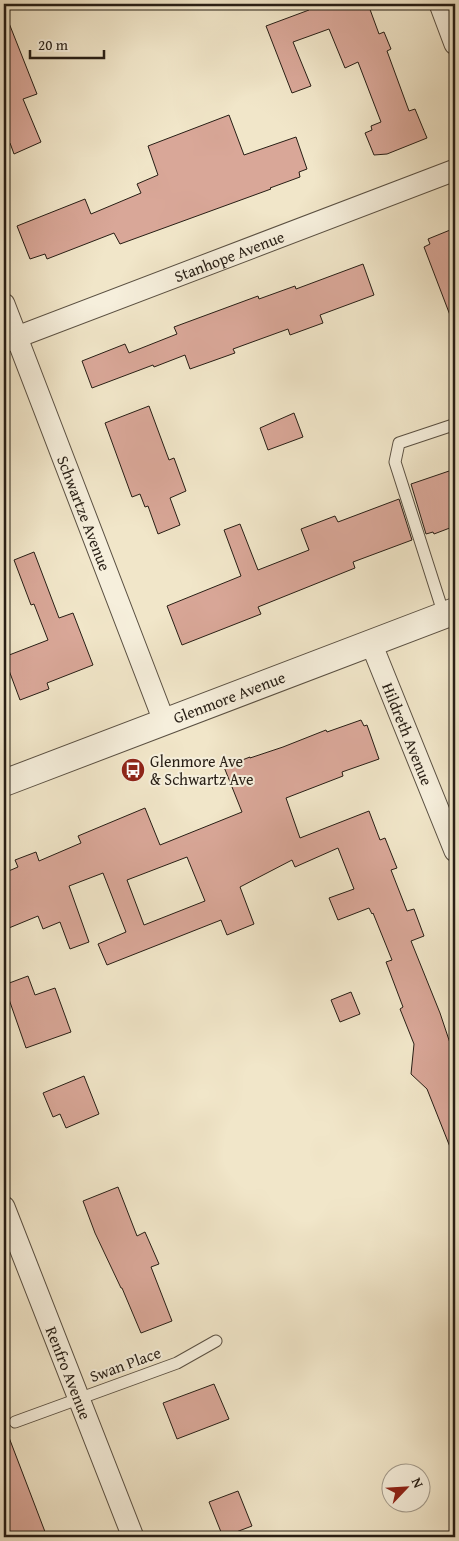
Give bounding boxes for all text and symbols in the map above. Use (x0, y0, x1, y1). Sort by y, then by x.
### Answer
scale bar (30, 28, 104, 60)
text: 20 m (38, 34, 69, 55)
street label: Stanhope Avenue (171, 224, 288, 288)
street label: Schwartze Avenue (51, 452, 117, 574)
street label: Glenmore Avenue (170, 665, 289, 729)
street label: Hildreth Avenue (376, 679, 439, 789)
place label: Glenmore Ave & Schwartz Ave (150, 749, 253, 791)
bus stop icon: Glenmore Ave & Schwartz Ave (120, 757, 146, 783)
street label: Renfro Avenue (40, 1323, 98, 1423)
street label: Swan Place (86, 1340, 164, 1388)
north arrow (382, 1464, 432, 1514)
text: N (407, 1474, 429, 1492)

